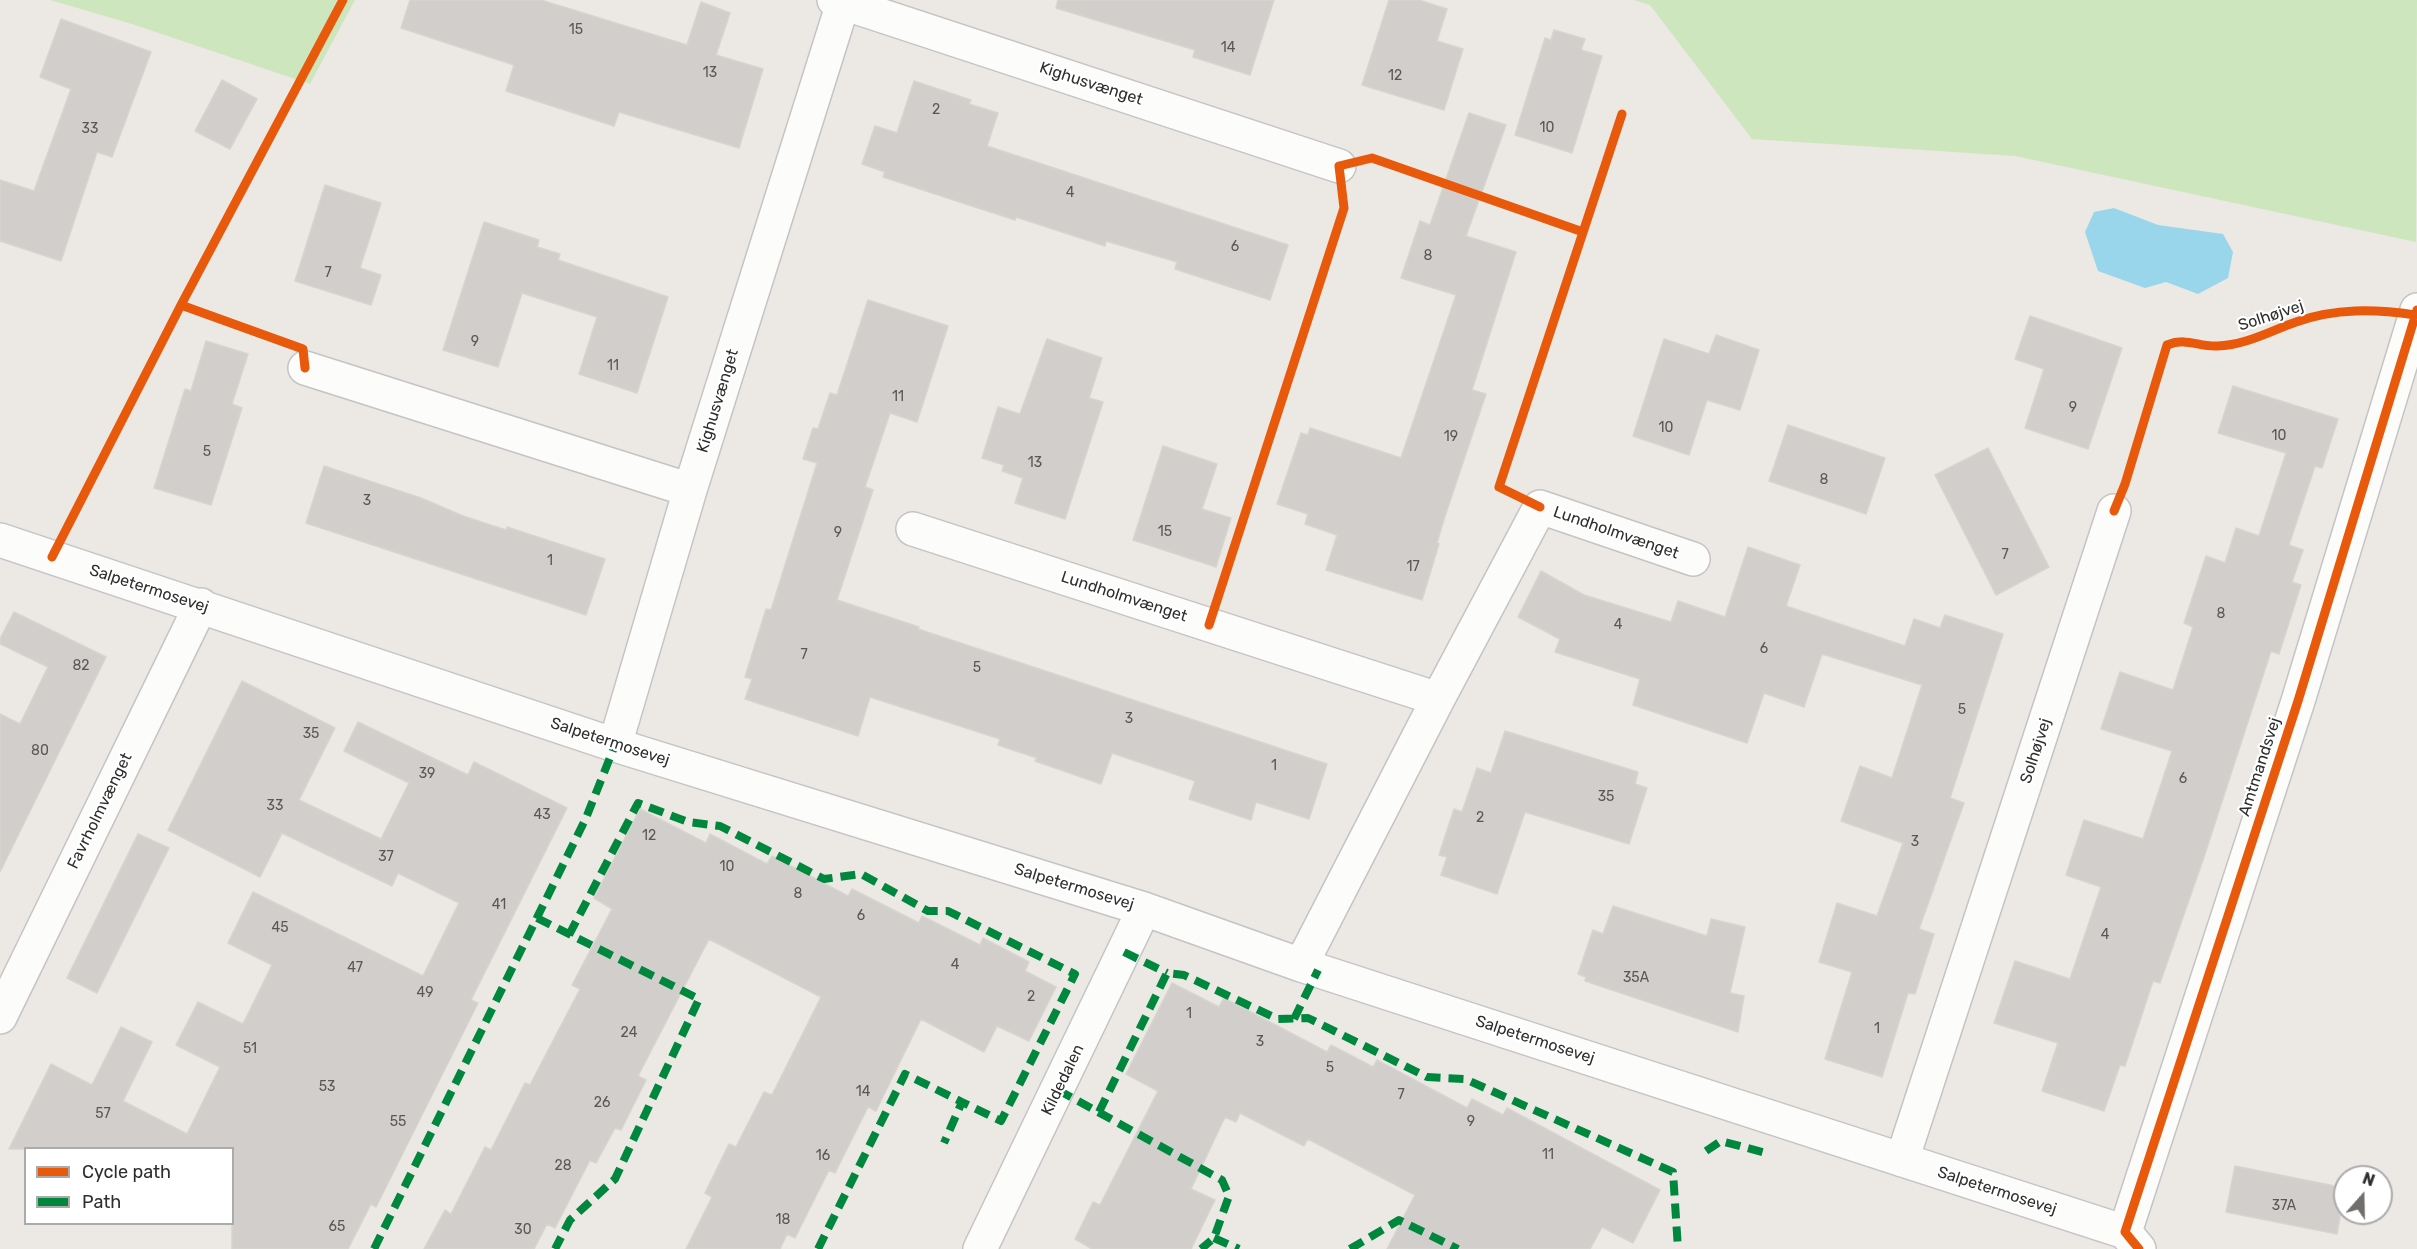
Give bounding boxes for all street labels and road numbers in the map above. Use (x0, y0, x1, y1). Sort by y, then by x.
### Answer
street label: Kighusvænget (1037, 58, 1145, 110)
street label: Solhøjvej (2236, 296, 2306, 336)
street label: Kighusvænget (693, 347, 743, 455)
street label: Lundholmvænget (1551, 502, 1681, 564)
street label: Salpetermosevej (87, 561, 211, 617)
street label: Lundholmvænget (1058, 568, 1190, 626)
street label: Salpetermosevej (548, 714, 672, 770)
street label: Amtmandsvej (2235, 715, 2285, 819)
street label: Solhøjvej (2016, 716, 2056, 786)
street label: Favrholmvænget (64, 750, 136, 872)
street label: Salpetermosevej (1012, 860, 1136, 914)
street label: Salpetermosevej (1473, 1012, 1597, 1068)
street label: Kildedalen (1038, 1041, 1088, 1119)
street label: Salpetermosevej (1935, 1163, 2059, 1219)

